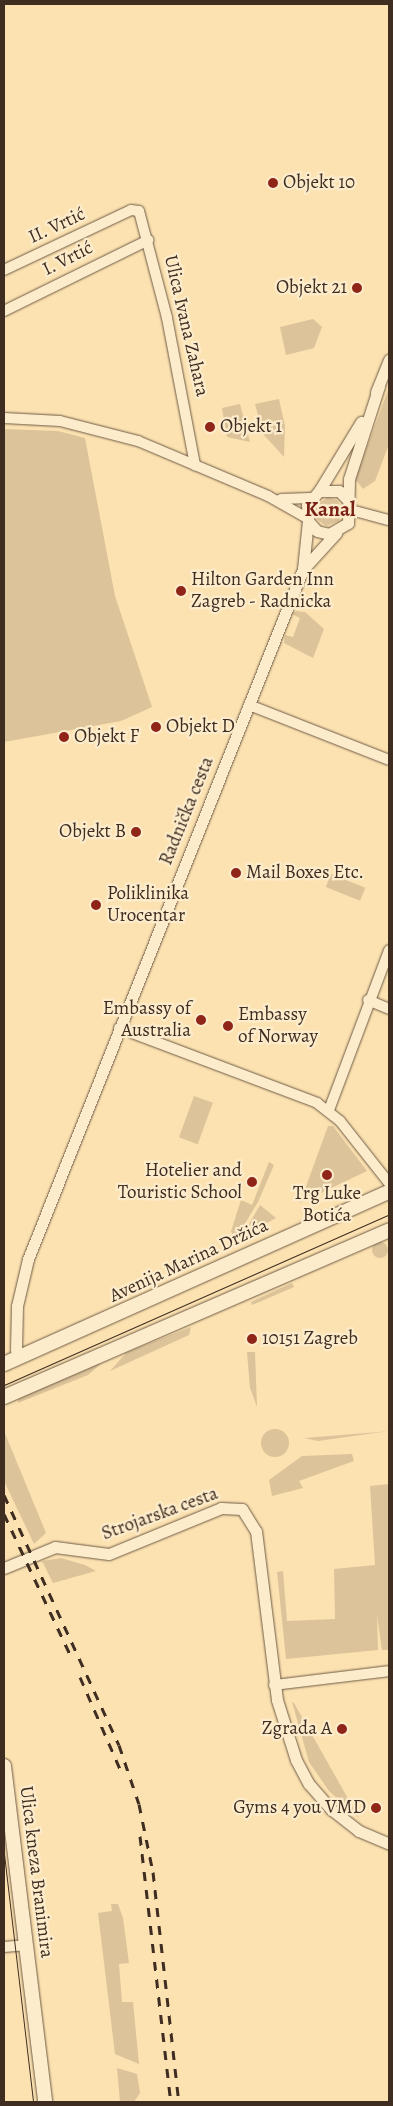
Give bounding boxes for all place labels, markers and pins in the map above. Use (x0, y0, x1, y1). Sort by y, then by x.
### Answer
place label: Objekt 10 (283, 172, 355, 194)
marker: Objekt 10 (267, 177, 279, 189)
place label: Objekt 21 (276, 277, 347, 299)
marker: Objekt 21 (351, 282, 363, 294)
place label: Objekt 1 (220, 416, 282, 438)
marker: Objekt 1 (204, 421, 216, 433)
place label: Hilton Garden Inn Zagreb - Radnicka (191, 569, 334, 613)
marker: Hilton Garden Inn Zagreb - Radnicka (175, 585, 187, 597)
place label: Objekt D (166, 716, 235, 738)
marker: Objekt D (150, 721, 162, 733)
place label: Objekt F (74, 726, 139, 748)
marker: Objekt F (58, 731, 70, 743)
place label: Objekt B (59, 821, 126, 843)
marker: Objekt B (130, 826, 142, 838)
place label: Mail Boxes Etc. (246, 862, 364, 884)
marker: Mail Boxes Etc. (230, 867, 242, 879)
place label: Poliklinika Urocentar (107, 883, 189, 927)
marker: Poliklinika Urocentar (89, 898, 103, 912)
place label: Embassy of Australia (103, 998, 191, 1042)
place label: Embassy of Norway (238, 1004, 318, 1048)
marker: Embassy of Australia (195, 1014, 207, 1026)
marker: Embassy of Norway (222, 1020, 234, 1032)
place label: Hotelier and Touristic School (118, 1160, 242, 1204)
marker: Trg Luke Botića (321, 1169, 333, 1181)
marker: Hotelier and Touristic School (246, 1176, 258, 1188)
place label: Trg Luke Botića (293, 1183, 361, 1227)
place label: 10151 Zagreb (262, 1328, 358, 1350)
marker: 10151 Zagreb (246, 1333, 258, 1345)
place label: Zgrada A (262, 1718, 332, 1740)
marker: Zgrada A (336, 1723, 348, 1735)
place label: Gyms 4 you VMD (233, 1797, 366, 1819)
marker: Gyms 4 you VMD (370, 1802, 382, 1814)

